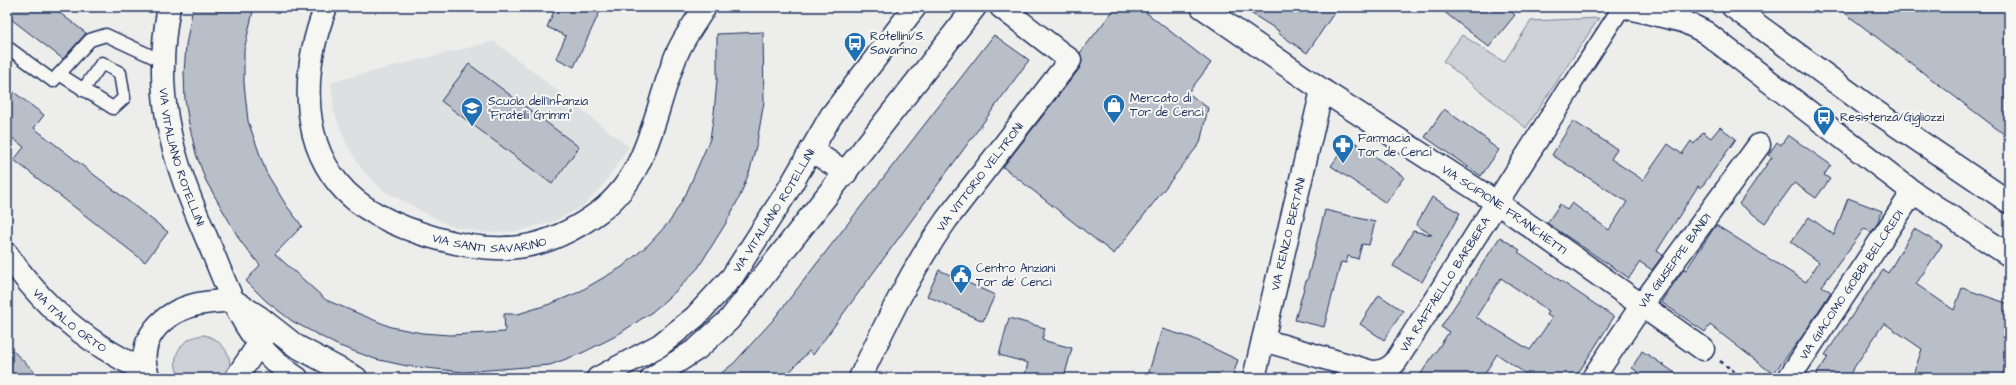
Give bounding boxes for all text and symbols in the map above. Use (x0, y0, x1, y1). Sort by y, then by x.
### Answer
place label: Rotellini/S. Savarino (870, 28, 925, 59)
bus stop icon: Rotellini/S. Savarino (842, 30, 868, 63)
street label: VIA VITALIANO ROTELLINI (155, 87, 209, 229)
place label: Mercato di Tor de Cenci (1130, 90, 1204, 121)
shop icon: Mercato di Tor de Cenci (1101, 92, 1127, 125)
place label: Scuola dell'Infanzia "Fratelli Grimm" (488, 93, 588, 124)
school or university icon: Scuola dell'Infanzia "Fratelli Grimm" (459, 95, 485, 128)
bus stop icon: Resistenza/Gigliozzi (1811, 104, 1837, 137)
place label: Resistenza/Gigliozzi (1840, 109, 1944, 127)
street label: VIA VITTORIO VELTRONI (932, 118, 1028, 235)
place label: Farmacia Tor de Cenci (1358, 130, 1432, 161)
pharmacy icon: Farmacia Tor de Cenci (1330, 132, 1356, 165)
street label: VIA VITALIANO ROTELLINI (728, 145, 819, 276)
street label: VIA SCIPIONE FRANCHETTI (1438, 161, 1571, 259)
street label: VIA RENZO BERTANI (1266, 175, 1310, 292)
street label: VIA GIACOMO GOBBI BELCREDI (1795, 206, 1907, 363)
street label: VIA GIUSEPPE BANDI (1634, 209, 1715, 312)
street label: VIA RAFFAELLO BARBIERA (1395, 213, 1494, 355)
street label: VIA SANTI SAVARINO (430, 229, 549, 257)
place label: Centro Anziani Tor de' Cenci (976, 260, 1056, 291)
public building icon: Centro Anziani Tor de' Cenci (948, 262, 974, 295)
street label: VIA ITALO ORTO (29, 285, 110, 356)

